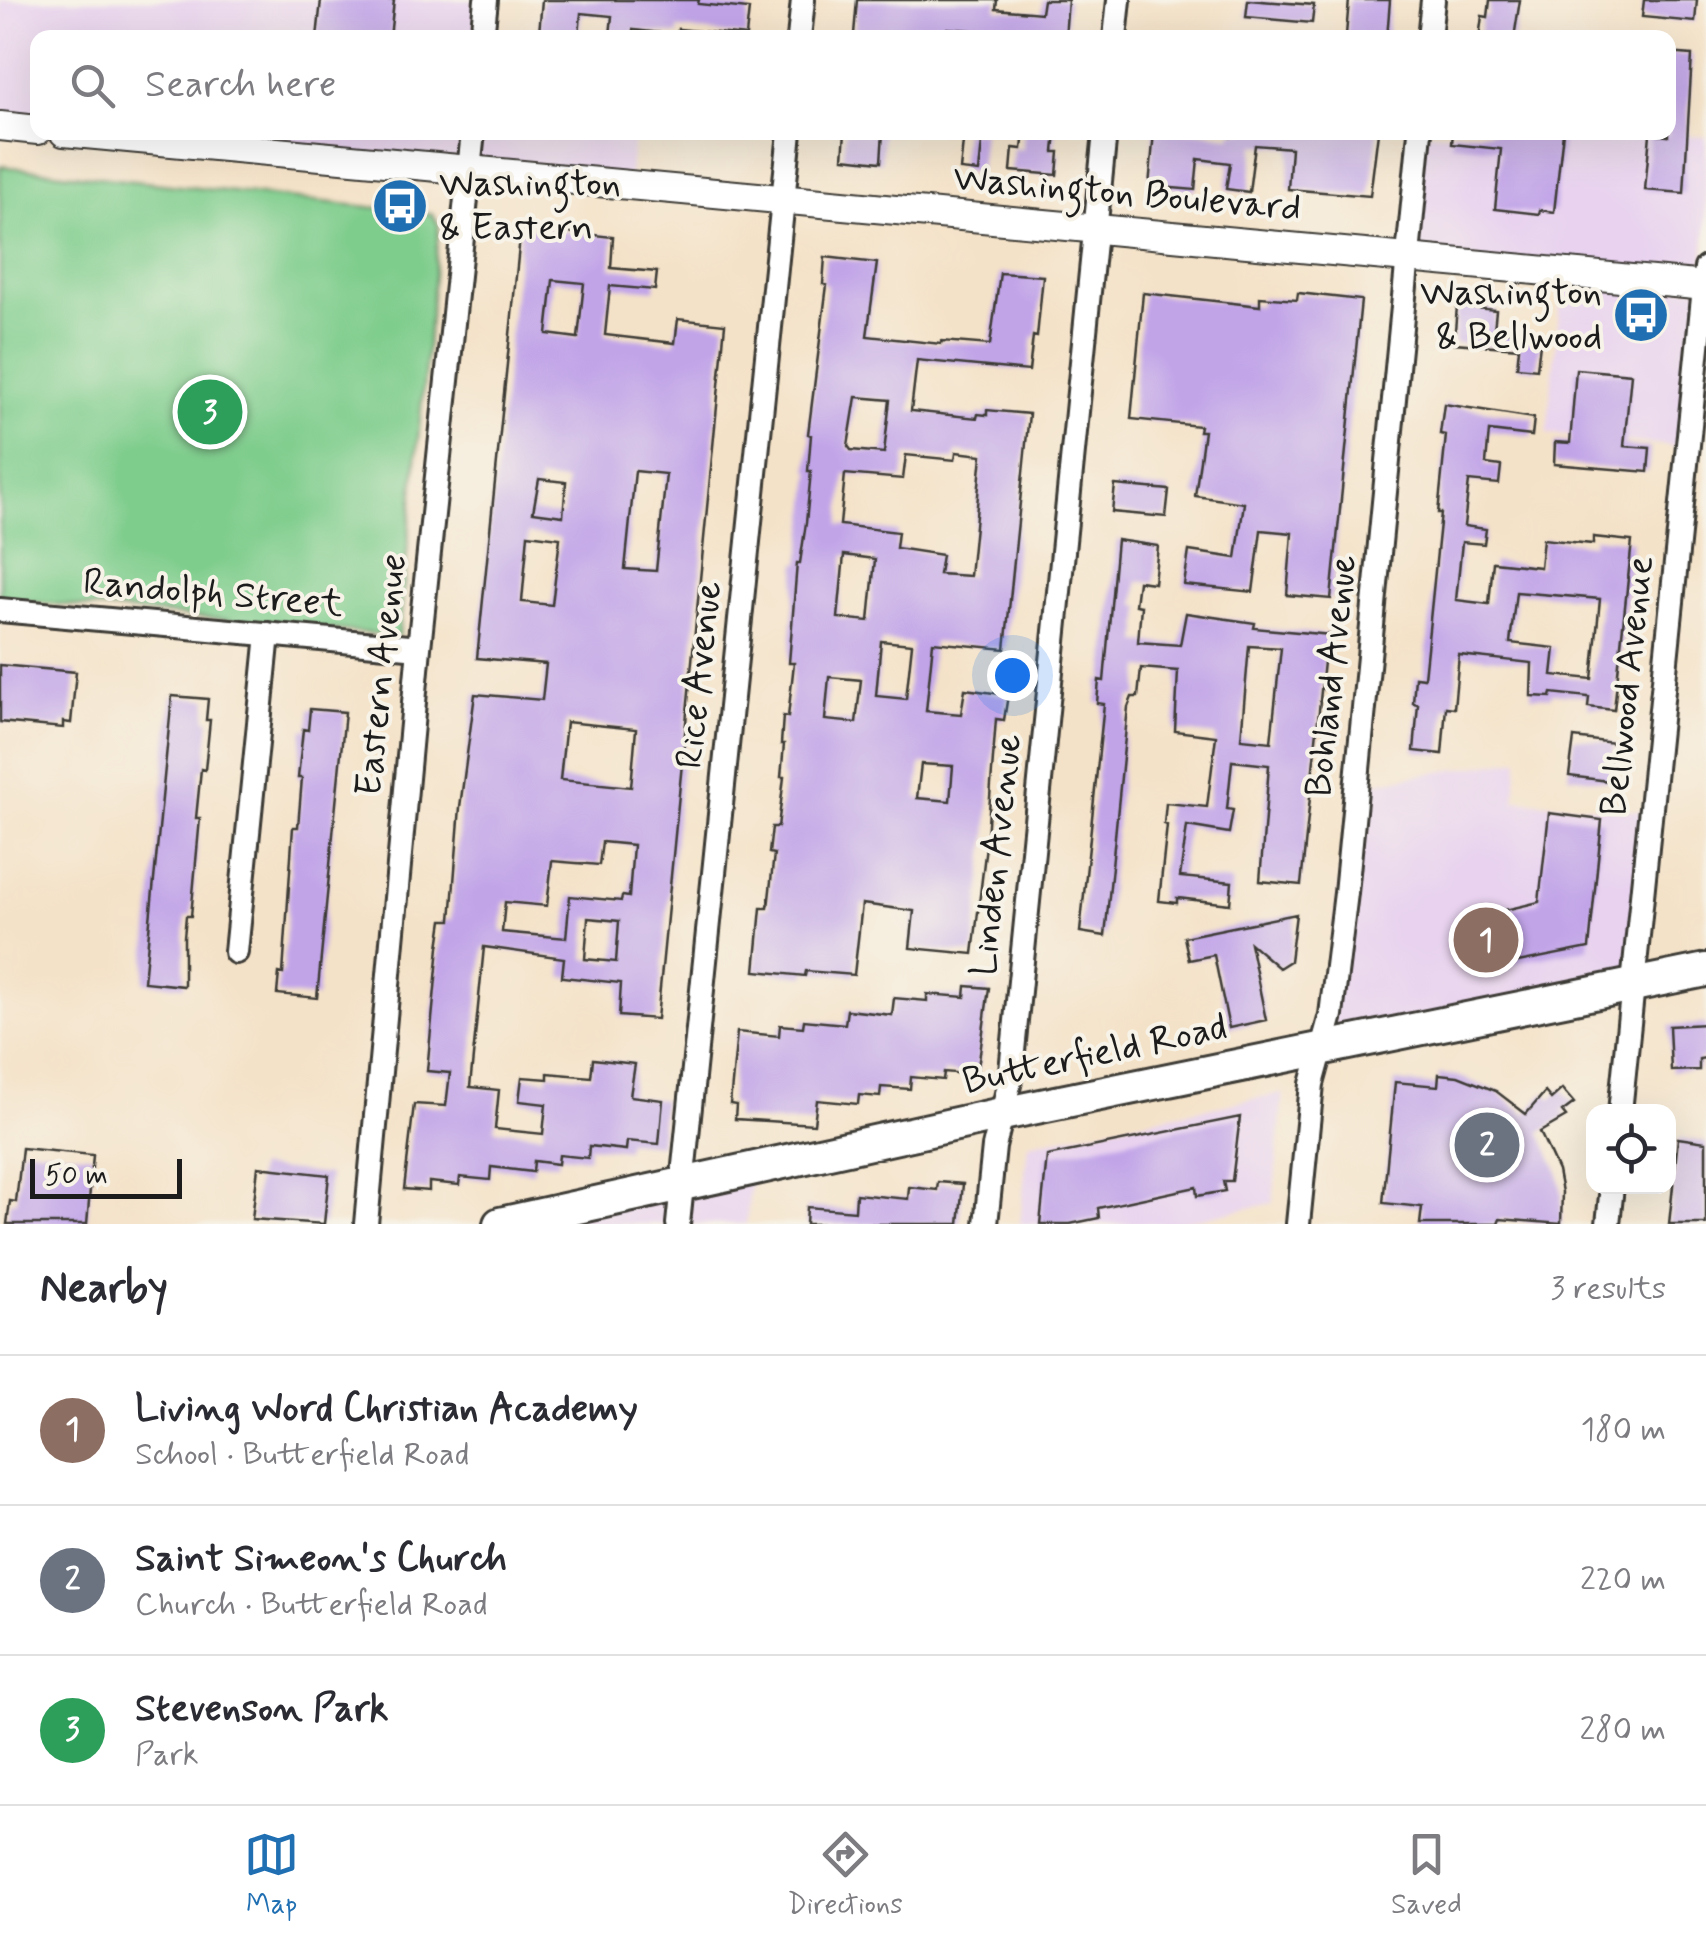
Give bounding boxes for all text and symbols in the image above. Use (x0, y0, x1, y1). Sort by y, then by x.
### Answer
search box (30, 30, 1676, 140)
icon: search (65, 58, 120, 113)
text: Search here (145, 61, 336, 110)
street label: Washington Boulevard (951, 154, 1303, 238)
place label: Washington & Eastern (439, 160, 621, 253)
bus stop icon: Washington & Eastern (370, 176, 430, 236)
place label: Washington & Bellwood (1420, 269, 1602, 362)
bus stop icon: Washington & Bellwood (1611, 285, 1671, 345)
pin: 3 (178, 374, 242, 450)
street label: Eastern Avenue (345, 551, 419, 799)
street label: Bohland Avenue (1295, 552, 1369, 800)
street label: Bellwood Avenue (1590, 554, 1666, 818)
street label: Randolph Street (81, 558, 345, 630)
street label: Rice Avenue (666, 579, 734, 771)
your location (987, 650, 1038, 701)
street label: Linden Avenue (960, 731, 1034, 979)
pin: 1 (1454, 902, 1518, 978)
street label: Butterfield Road (958, 1003, 1232, 1107)
map controls (1586, 1104, 1676, 1194)
button: locate (1586, 1104, 1676, 1194)
pin: 2 (1454, 1108, 1520, 1182)
scale bar (30, 1154, 182, 1198)
text: 50 m (45, 1158, 108, 1195)
text: Nearby (40, 1262, 168, 1317)
text: 3 results (1550, 1268, 1666, 1310)
text: Living Word Christian Academy (135, 1385, 638, 1434)
text: 1 (65, 1409, 80, 1451)
text: 180 m (1581, 1409, 1666, 1451)
text: School · Butterfield Road (135, 1434, 469, 1476)
text: Saint Simeon's Church (135, 1535, 507, 1584)
text: 2 (65, 1559, 80, 1601)
text: 220 m (1580, 1559, 1666, 1601)
text: Church · Butterfield Road (135, 1584, 488, 1626)
text: Stevenson Park (135, 1685, 388, 1734)
text: 3 (65, 1709, 80, 1751)
text: 280 m (1579, 1709, 1666, 1751)
text: Park (135, 1734, 199, 1776)
tab: Map (244, 1827, 299, 1924)
tab: Directions (788, 1827, 903, 1924)
tab: Saved (1391, 1827, 1462, 1924)

